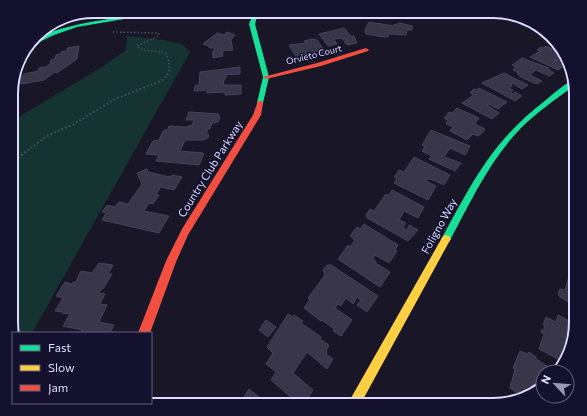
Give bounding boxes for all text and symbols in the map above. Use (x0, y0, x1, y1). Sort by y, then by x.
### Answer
street label: Orvieto Court (285, 42, 343, 67)
street label: Country Club Parkway (175, 118, 245, 219)
street label: Foligno Way (418, 196, 459, 256)
legend (12, 332, 152, 404)
text: Fast (48, 340, 71, 354)
text: Slow (48, 360, 75, 374)
north arrow (535, 364, 575, 404)
text: N (538, 373, 553, 386)
text: Jam (48, 380, 68, 395)

